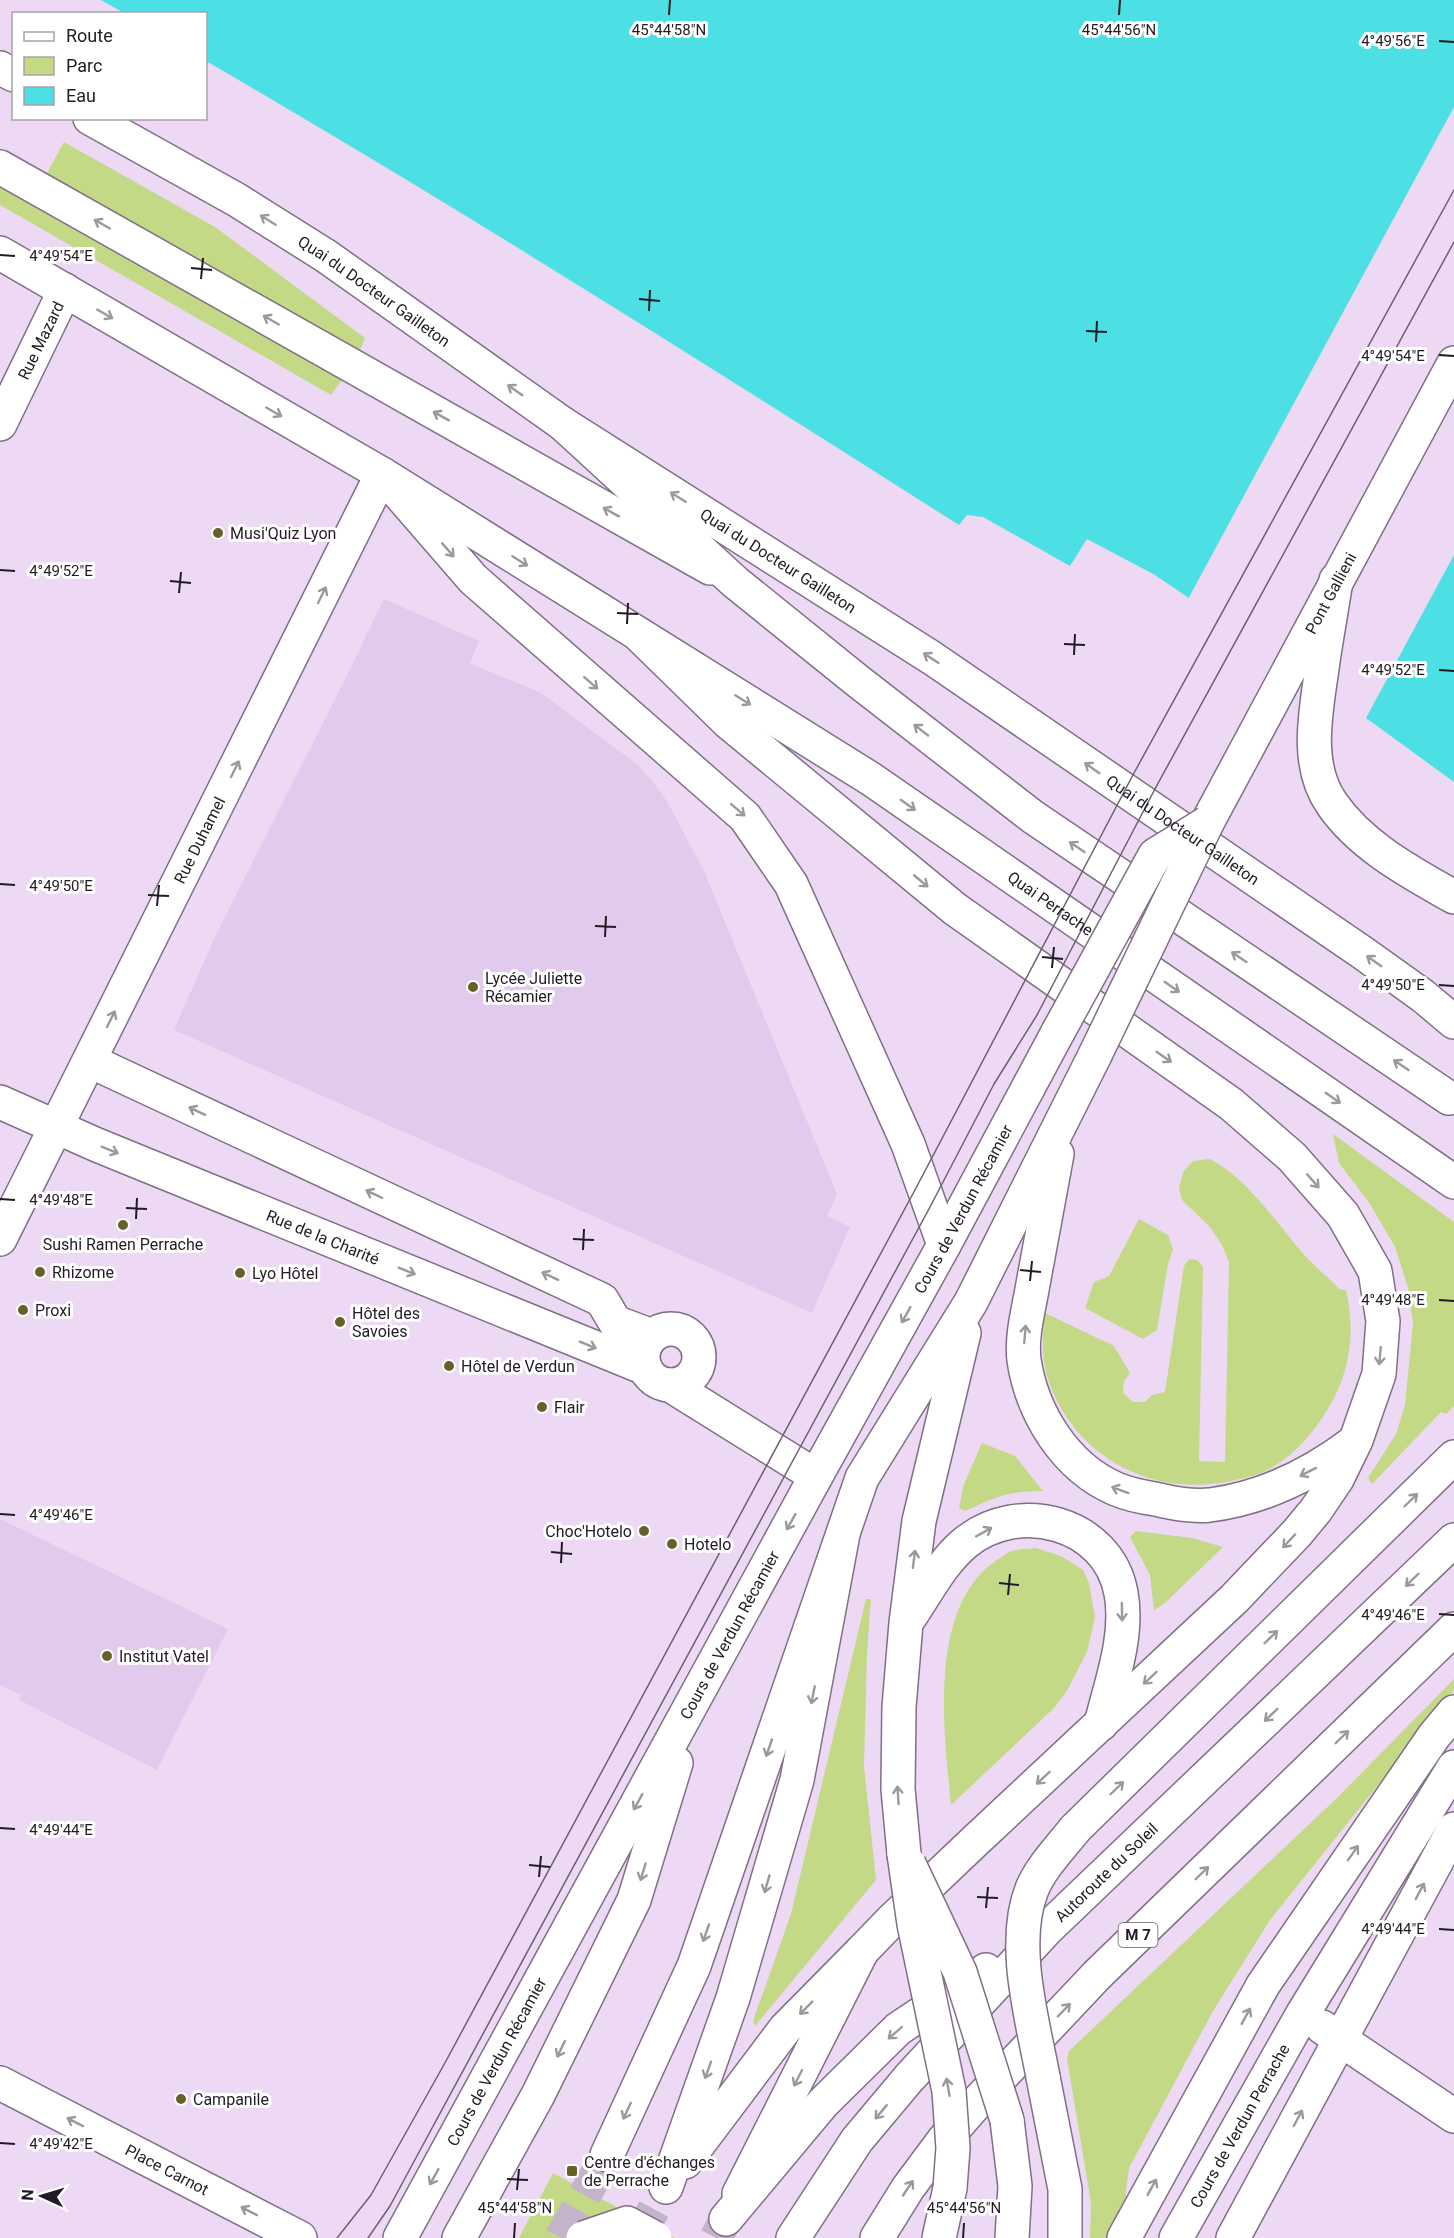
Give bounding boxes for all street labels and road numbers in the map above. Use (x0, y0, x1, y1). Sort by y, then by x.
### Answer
street label: Quai du Docteur Gailleton (295, 231, 454, 351)
street label: Rue Mazard (14, 298, 68, 383)
street label: Quai du Docteur Gailleton (697, 504, 860, 617)
street label: Pont Gallieni (1301, 549, 1360, 637)
street label: Quai du Docteur Gailleton (1103, 771, 1263, 889)
street label: Rue Duhamel (170, 794, 229, 886)
street label: Quai Perrache (1004, 867, 1097, 939)
street label: Cours de Verdun Récamier (910, 1121, 1016, 1297)
street label: Rue de la Charité (264, 1205, 382, 1268)
street label: Cours de Verdun Récamier (676, 1547, 783, 1723)
street label: Autoroute du Soleil (1051, 1819, 1162, 1926)
road number: M 7 (1118, 1923, 1158, 1947)
street label: Cours de Verdun Récamier (443, 1974, 550, 2149)
street label: Cours de Verdun Perrache (1186, 2040, 1293, 2211)
street label: Place Carnot (122, 2140, 212, 2199)

